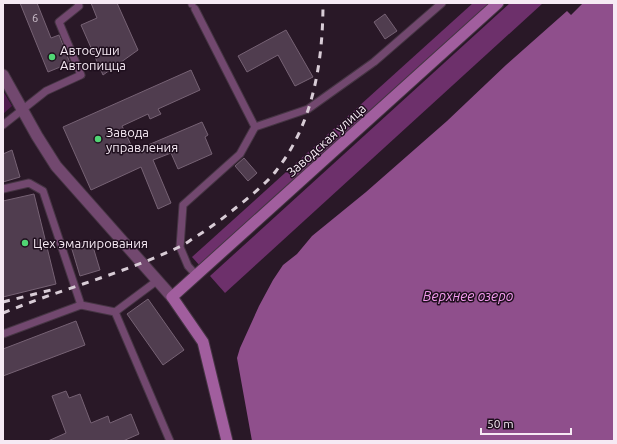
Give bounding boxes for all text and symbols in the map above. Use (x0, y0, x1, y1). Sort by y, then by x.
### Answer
house number: 6 (32, 12, 38, 24)
place label: Автосуши Автопицца (60, 43, 126, 72)
marker: Автосуши Автопицца (47, 52, 57, 62)
street label: Заводская улица (284, 101, 368, 179)
place label: Завода управления (106, 125, 178, 154)
marker: Завода управления (93, 134, 103, 144)
place label: Цех эмалирования (33, 236, 148, 250)
marker: Цех эмалирования (20, 238, 30, 248)
water label: Верхнее озеро (423, 288, 514, 304)
scale bar (481, 410, 571, 436)
text: 50 m (487, 417, 514, 430)

